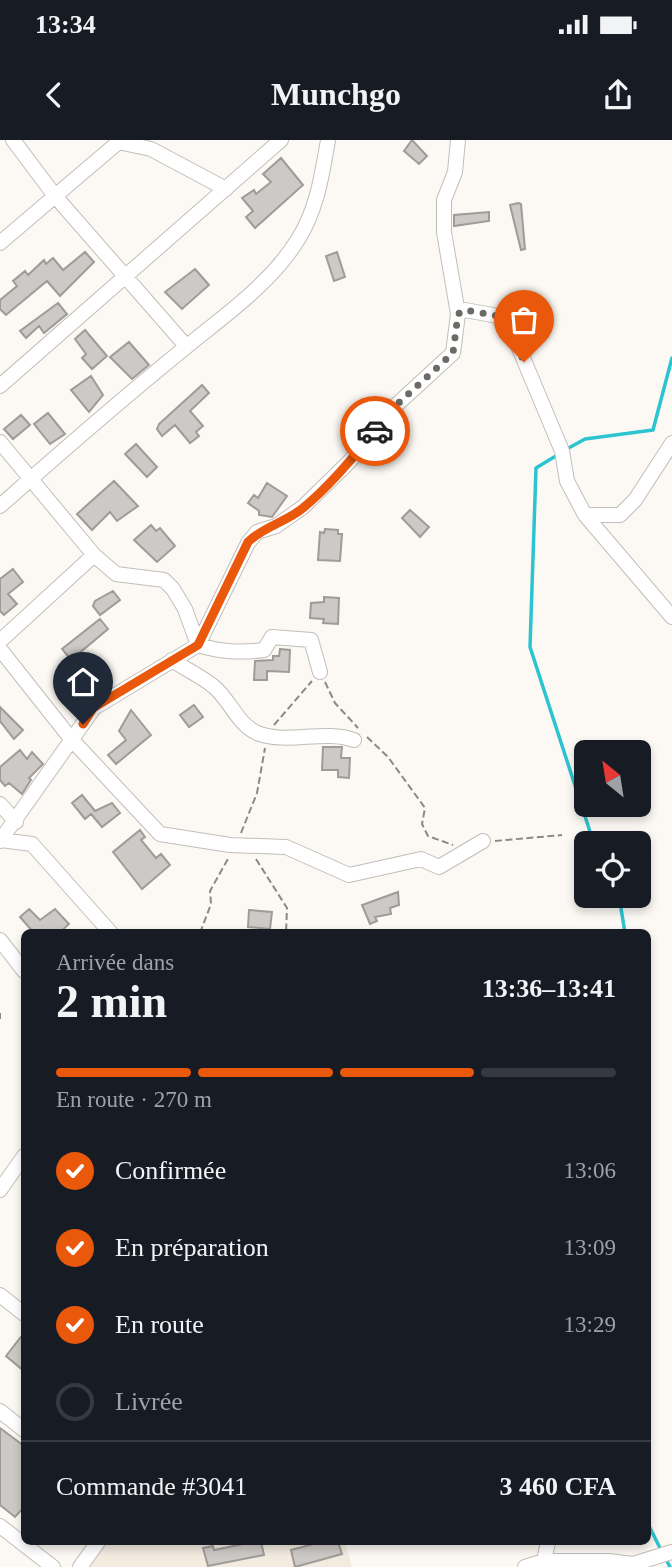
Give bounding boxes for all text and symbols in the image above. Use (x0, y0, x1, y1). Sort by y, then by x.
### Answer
text: 13:34 (35, 10, 96, 39)
icon: back (35, 76, 73, 114)
text: Munchgo (271, 76, 401, 112)
icon: share (599, 76, 637, 114)
pin (494, 290, 554, 362)
icon: bag (505, 301, 543, 339)
courier (340, 396, 410, 466)
icon: car (356, 412, 394, 450)
pin (53, 652, 113, 724)
icon: home (64, 663, 102, 701)
north arrow (574, 740, 651, 817)
map controls (574, 740, 651, 908)
button: locate (574, 831, 651, 908)
text: Arrivée dans (56, 950, 174, 975)
text: 13:36–13:41 (482, 974, 616, 1003)
text: 2 min (56, 976, 167, 1027)
text: En route · 270 m (56, 1087, 212, 1112)
icon: check (56, 1152, 94, 1190)
text: Confirmée (115, 1156, 226, 1185)
text: 13:06 (564, 1158, 616, 1183)
icon: check (56, 1229, 94, 1267)
text: En préparation (115, 1233, 269, 1262)
text: 13:09 (564, 1235, 616, 1260)
icon: check (56, 1306, 94, 1344)
text: En route (115, 1310, 204, 1339)
text: 13:29 (564, 1312, 616, 1337)
text: Livrée (115, 1387, 183, 1416)
text: Commande #3041 (56, 1472, 247, 1501)
text: 3 460 CFA (499, 1472, 616, 1501)

